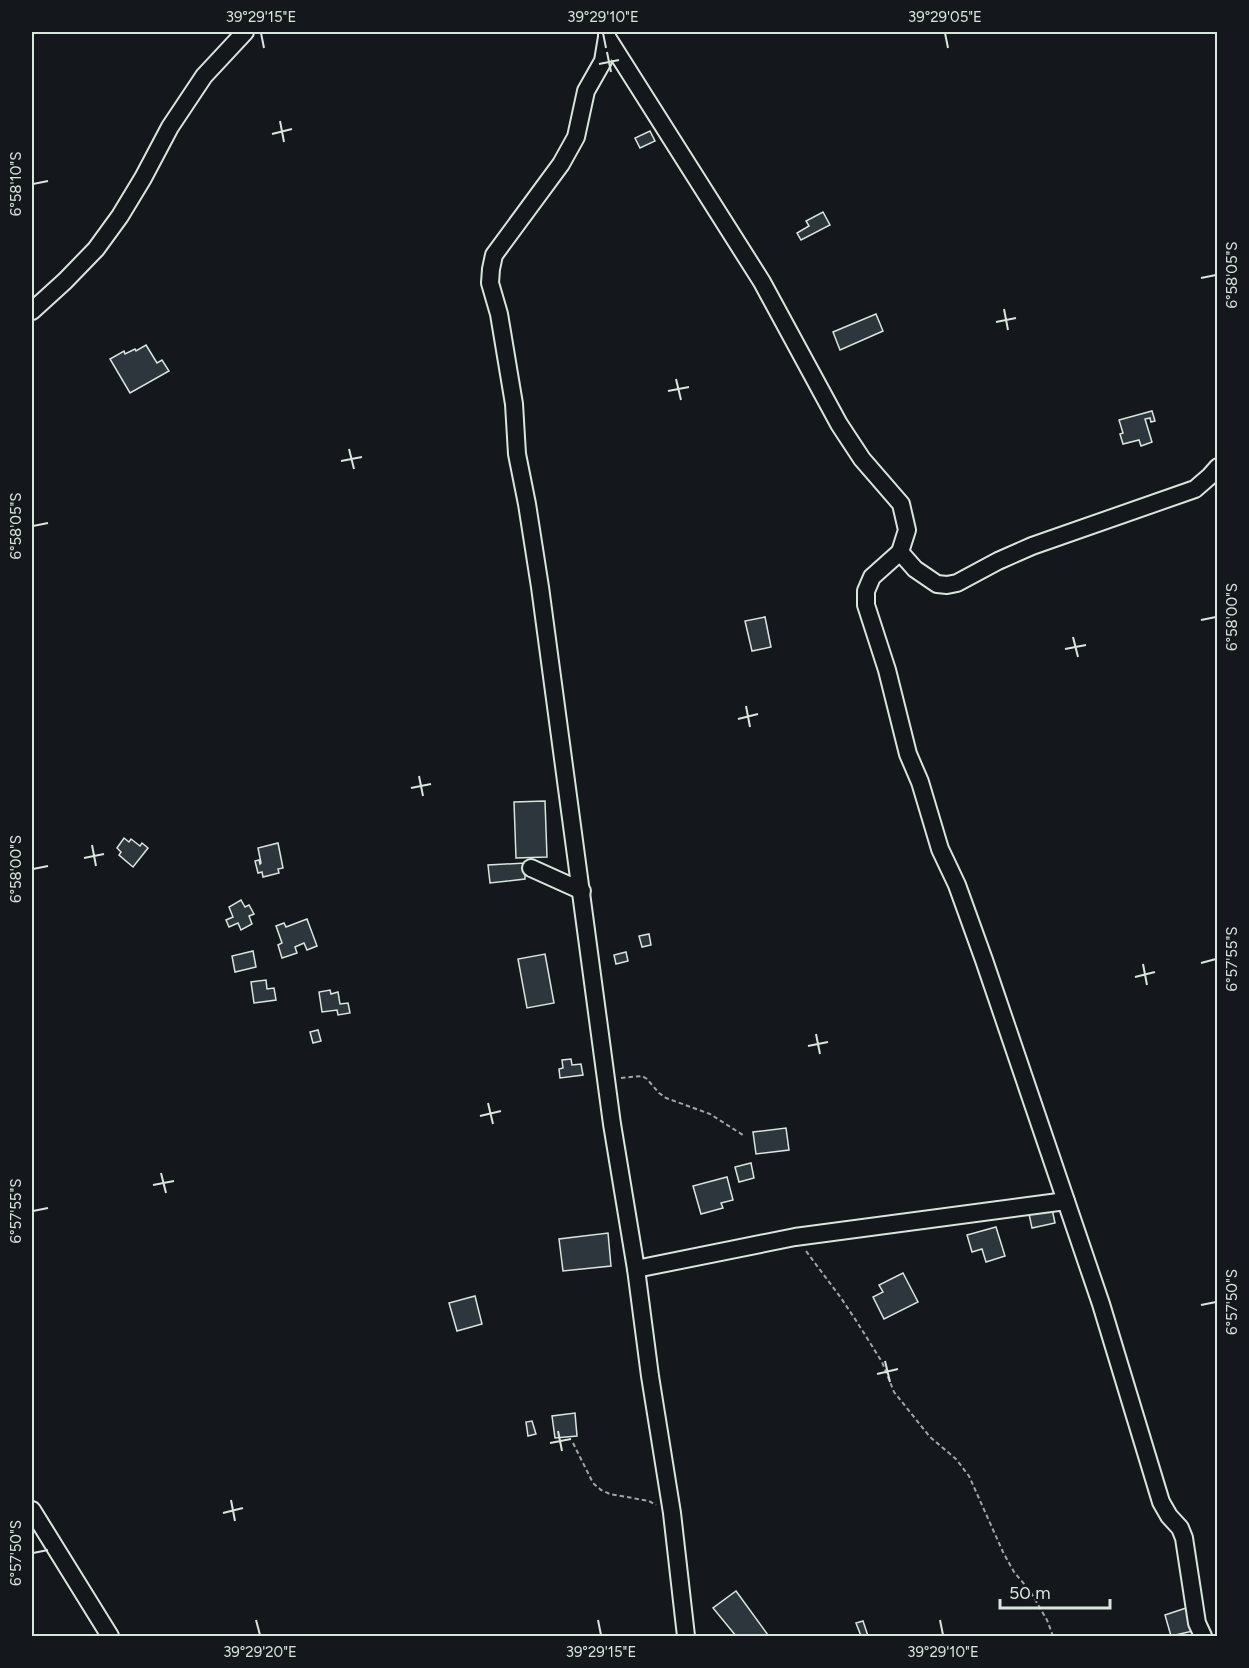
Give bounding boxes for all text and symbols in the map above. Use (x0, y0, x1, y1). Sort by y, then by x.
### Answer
text: 39°29'15"E (226, 8, 296, 26)
text: 39°29'10"E (567, 8, 639, 26)
text: 39°29'05"E (908, 8, 982, 26)
text: 6°58'10"S (7, 152, 25, 216)
text: 6°58'05"S (1223, 241, 1241, 309)
text: 6°58'05"S (7, 492, 25, 560)
text: 6°58'00"S (1223, 583, 1241, 651)
text: 6°58'00"S (7, 835, 25, 903)
text: 6°57'55"S (1223, 927, 1241, 991)
text: 6°57'55"S (7, 1179, 25, 1243)
text: 6°57'50"S (1223, 1269, 1241, 1335)
text: 6°57'50"S (7, 1520, 25, 1586)
scale bar (1000, 1572, 1110, 1610)
text: 50 m (1009, 1582, 1051, 1604)
text: 39°29'20"E (223, 1643, 297, 1661)
text: 39°29'15"E (566, 1643, 636, 1661)
text: 39°29'10"E (907, 1643, 979, 1661)

